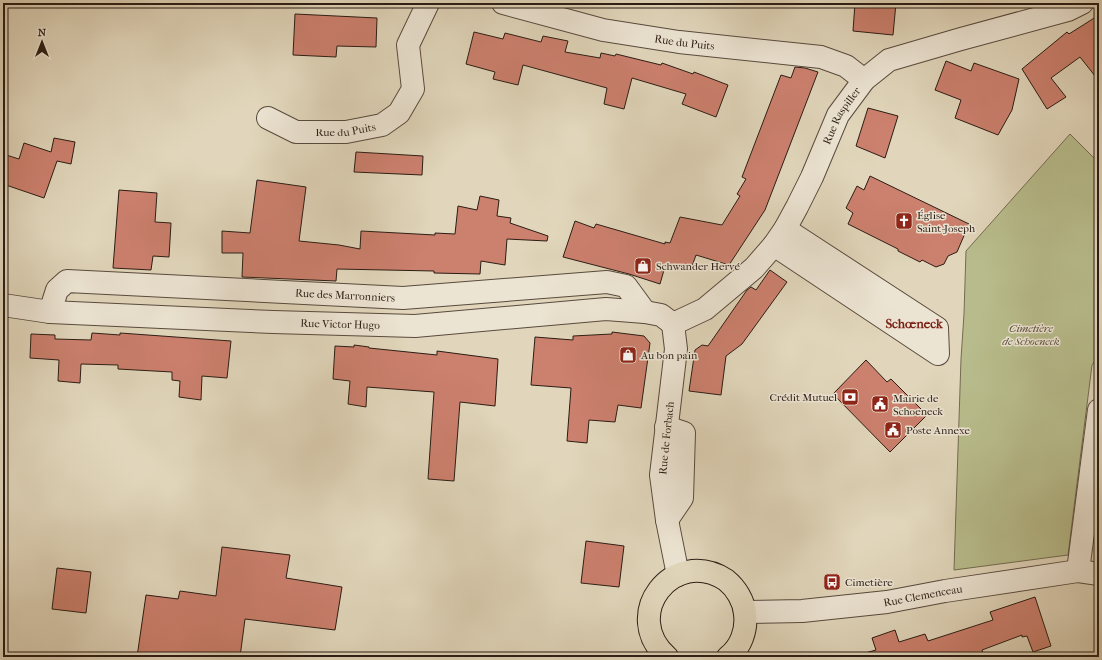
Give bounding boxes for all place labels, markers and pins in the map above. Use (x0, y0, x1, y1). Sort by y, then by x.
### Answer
place label: Église Saint-Joseph (917, 209, 976, 235)
church icon: Église Saint-Joseph (894, 211, 914, 231)
shop icon: Schwander Hervé (633, 256, 653, 276)
place label: Schwander Hervé (656, 260, 740, 273)
shop icon: Au bon pain (618, 345, 638, 365)
place label: Au bon pain (640, 349, 698, 362)
bank icon: Crédit Mutuel (840, 387, 860, 407)
place label: Crédit Mutuel (769, 391, 837, 404)
place label: Mairie de Schoeneck (893, 392, 943, 418)
public building icon: Mairie de Schoeneck (870, 394, 890, 414)
public building icon: Poste Annexe (883, 420, 903, 440)
place label: Poste Annexe (906, 424, 970, 437)
bus stop icon: Cimetière (822, 572, 842, 592)
place label: Cimetière (845, 576, 893, 589)

